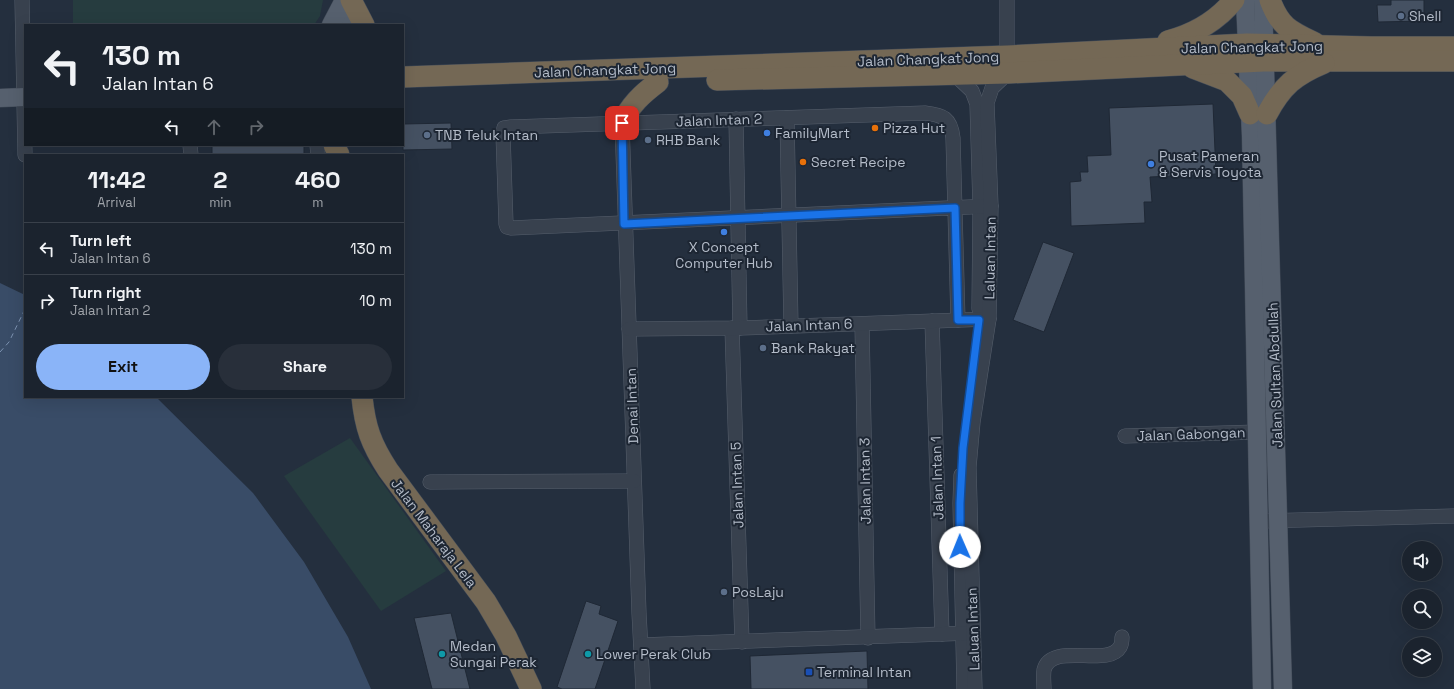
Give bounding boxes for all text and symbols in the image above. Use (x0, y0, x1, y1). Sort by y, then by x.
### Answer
place label: Shell (1409, 7, 1441, 25)
marker: Shell (1396, 11, 1406, 21)
text: 130 m (102, 37, 181, 73)
street label: Jalan Changkat Jong (1181, 37, 1323, 57)
icon: left (36, 40, 88, 92)
street label: Jalan Changkat Jong (857, 48, 999, 70)
street label: Jalan Changkat Jong (534, 59, 676, 81)
text: Jalan Intan 6 (102, 72, 213, 95)
pin (605, 106, 639, 140)
street label: Jalan Intan 2 (675, 109, 763, 131)
icon: arrive (611, 112, 633, 134)
icon: left (161, 116, 183, 138)
icon: ahead (203, 116, 225, 138)
icon: right (245, 116, 267, 138)
place label: Pizza Hut (883, 119, 945, 137)
marker: Pizza Hut (870, 123, 880, 133)
place label: FamilyMart (775, 124, 850, 142)
place label: TNB Teluk Intan (435, 126, 538, 144)
marker: FamilyMart (762, 128, 772, 138)
marker: TNB Teluk Intan (422, 130, 432, 140)
place label: RHB Bank (656, 131, 721, 149)
marker: RHB Bank (643, 135, 653, 145)
place label: Pusat Pameran & Servis Toyota (1159, 147, 1262, 181)
place label: Secret Recipe (811, 153, 906, 171)
marker: Secret Recipe (798, 157, 808, 167)
marker: Pusat Pameran & Servis Toyota (1146, 159, 1156, 169)
text: 11:42 (87, 164, 146, 195)
text: 2 (213, 164, 227, 195)
text: 460 (295, 164, 341, 195)
text: Arrival (97, 194, 136, 211)
text: min (209, 194, 232, 211)
text: m (312, 194, 323, 211)
street label: Laluan Intan (980, 216, 1000, 300)
marker: X Concept Computer Hub (719, 227, 729, 237)
text: Turn left (70, 231, 132, 250)
icon: left (36, 238, 58, 260)
place label: X Concept Computer Hub (675, 238, 773, 272)
text: 130 m (350, 239, 392, 258)
text: Jalan Intan 6 (70, 250, 150, 267)
text: Turn right (70, 283, 141, 302)
icon: right (36, 290, 58, 312)
text: 10 m (359, 291, 392, 310)
text: Jalan Intan 2 (70, 302, 150, 319)
street label: Jalan Sultan Abdullah (1263, 302, 1287, 448)
street label: Jalan Intan 6 (765, 314, 853, 336)
place label: Bank Rakyat (771, 339, 855, 357)
marker: Bank Rakyat (758, 343, 768, 353)
button: Exit (36, 344, 210, 390)
button: Share (218, 344, 392, 390)
street label: Denai Intan (622, 368, 642, 444)
street label: Jalan Gabongan (1136, 423, 1246, 445)
street label: Jalan Intan 1 (927, 436, 947, 520)
street label: Jalan Intan 3 (855, 438, 875, 524)
street label: Jalan Intan 5 (726, 441, 748, 529)
street label: Jalan Maharaja Lela (387, 475, 481, 591)
position arrow (939, 526, 981, 568)
map controls (1402, 541, 1442, 677)
button: sound (1402, 541, 1442, 581)
place label: PosLaju (732, 583, 784, 601)
marker: PosLaju (719, 587, 729, 597)
street label: Laluan Intan (963, 587, 983, 671)
button: search (1402, 589, 1442, 629)
place label: Medan Sungai Perak (450, 637, 537, 671)
button: layers (1402, 637, 1442, 677)
place label: Lower Perak Club (596, 645, 711, 663)
marker: Medan Sungai Perak (437, 649, 447, 659)
marker: Lower Perak Club (583, 649, 593, 659)
place label: Terminal Intan (817, 663, 911, 681)
marker: Terminal Intan (804, 667, 814, 677)

